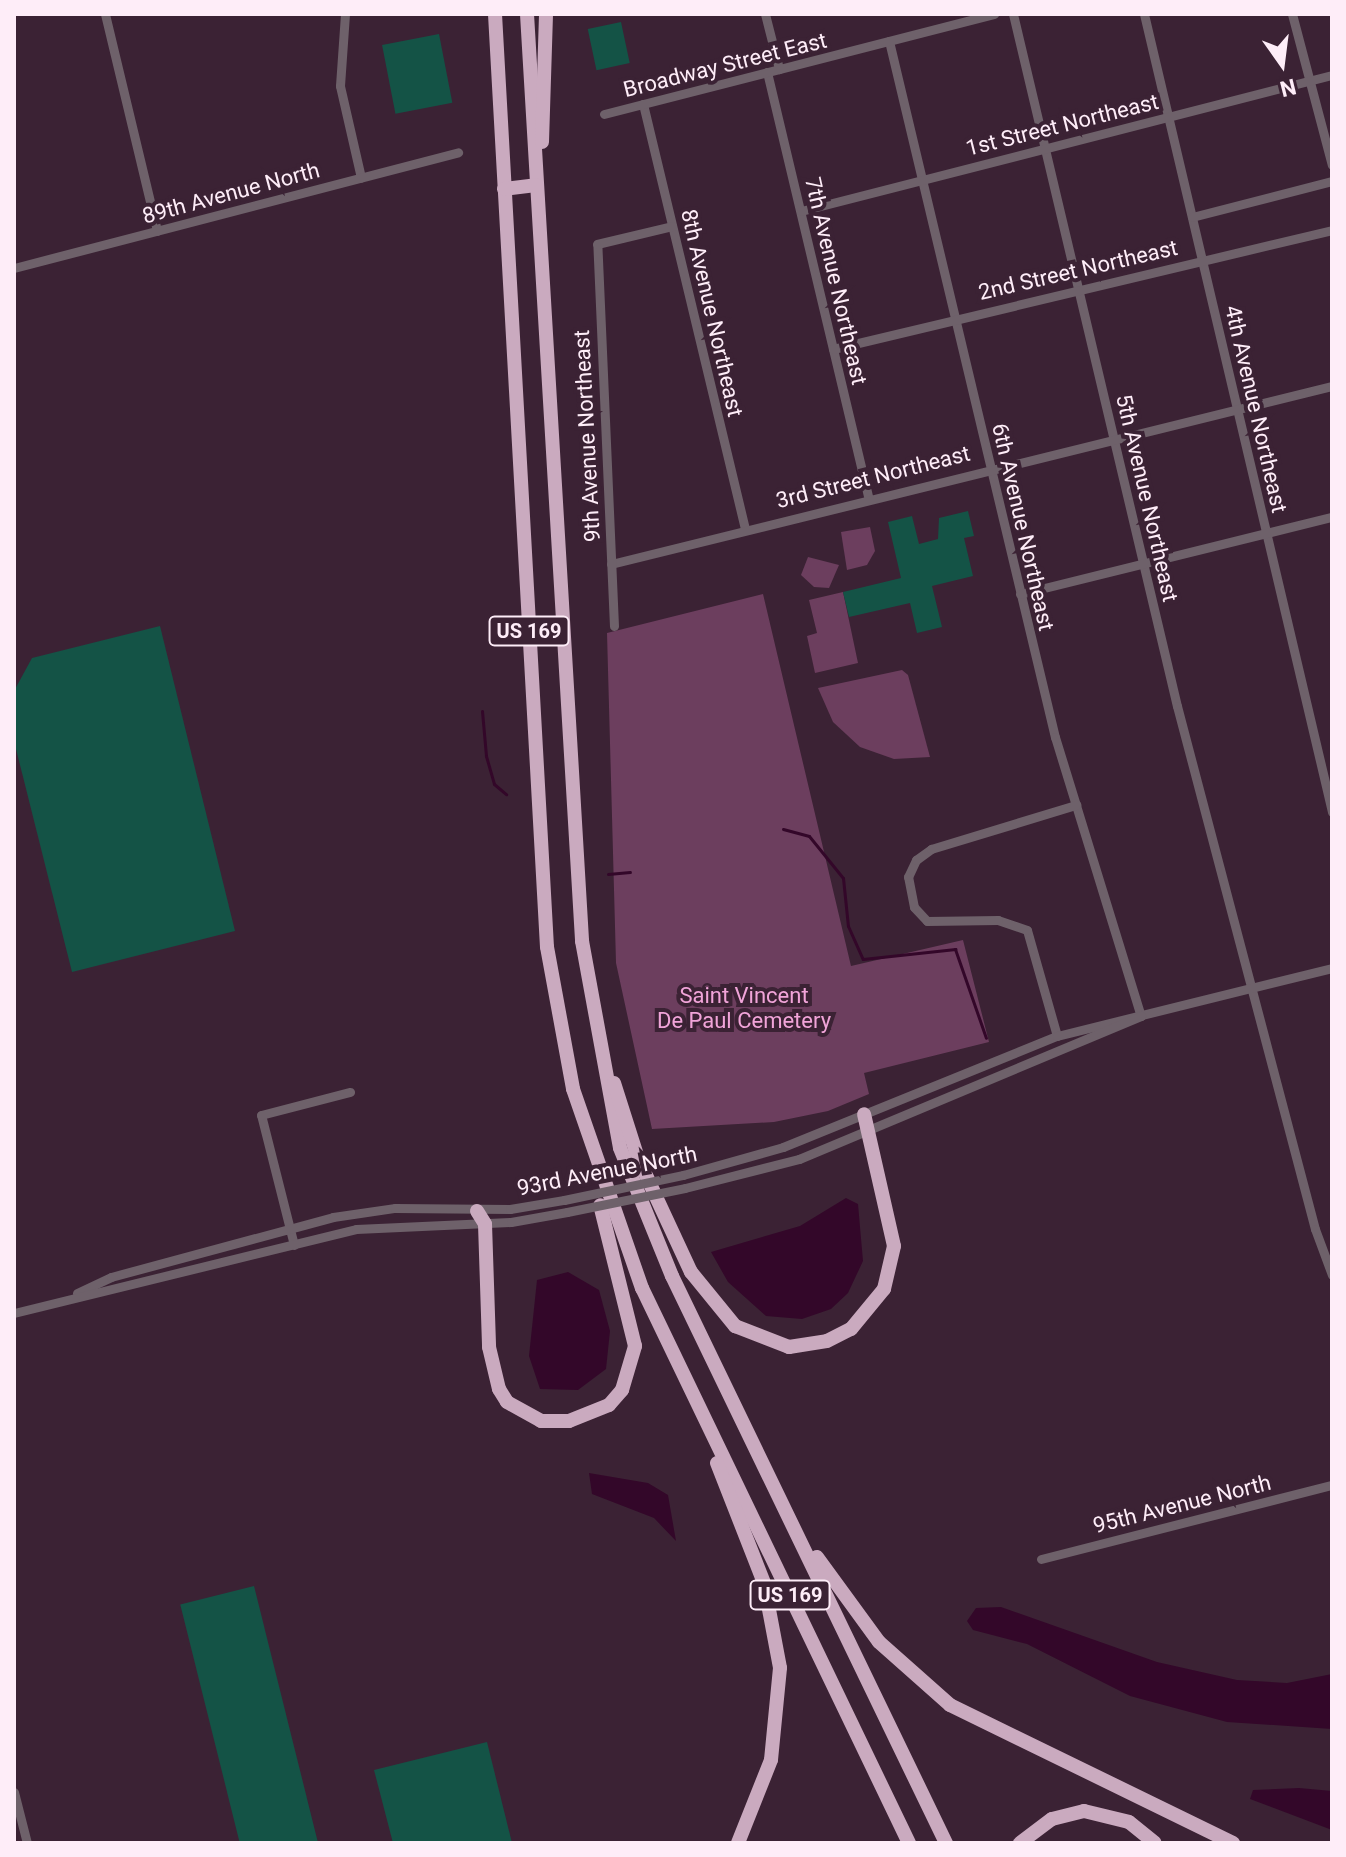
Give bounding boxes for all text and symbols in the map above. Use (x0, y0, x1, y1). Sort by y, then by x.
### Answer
north arrow (1242, 24, 1322, 104)
street label: Broadway Street East (621, 27, 829, 103)
text: N (1277, 74, 1298, 102)
street label: 1st Street Northeast (963, 88, 1161, 162)
street label: 89th Avenue North (139, 157, 323, 229)
street label: 7th Avenue Northeast (799, 175, 873, 387)
street label: 8th Avenue Northeast (675, 207, 749, 419)
street label: 2nd Street Northeast (976, 234, 1180, 306)
street label: 4th Avenue Northeast (1219, 303, 1293, 515)
street label: 9th Avenue Northeast (568, 329, 606, 543)
street label: 5th Avenue Northeast (1110, 392, 1184, 604)
street label: 6th Avenue Northeast (986, 421, 1060, 633)
street label: 3rd Street Northeast (773, 440, 973, 514)
road number: US 169 (487, 615, 571, 647)
park label: Saint Vincent De Paul Cemetery (657, 982, 831, 1034)
street label: 93rd Avenue North (515, 1141, 699, 1201)
street label: 95th Avenue North (1090, 1469, 1274, 1539)
road number: US 169 (748, 1579, 832, 1611)

